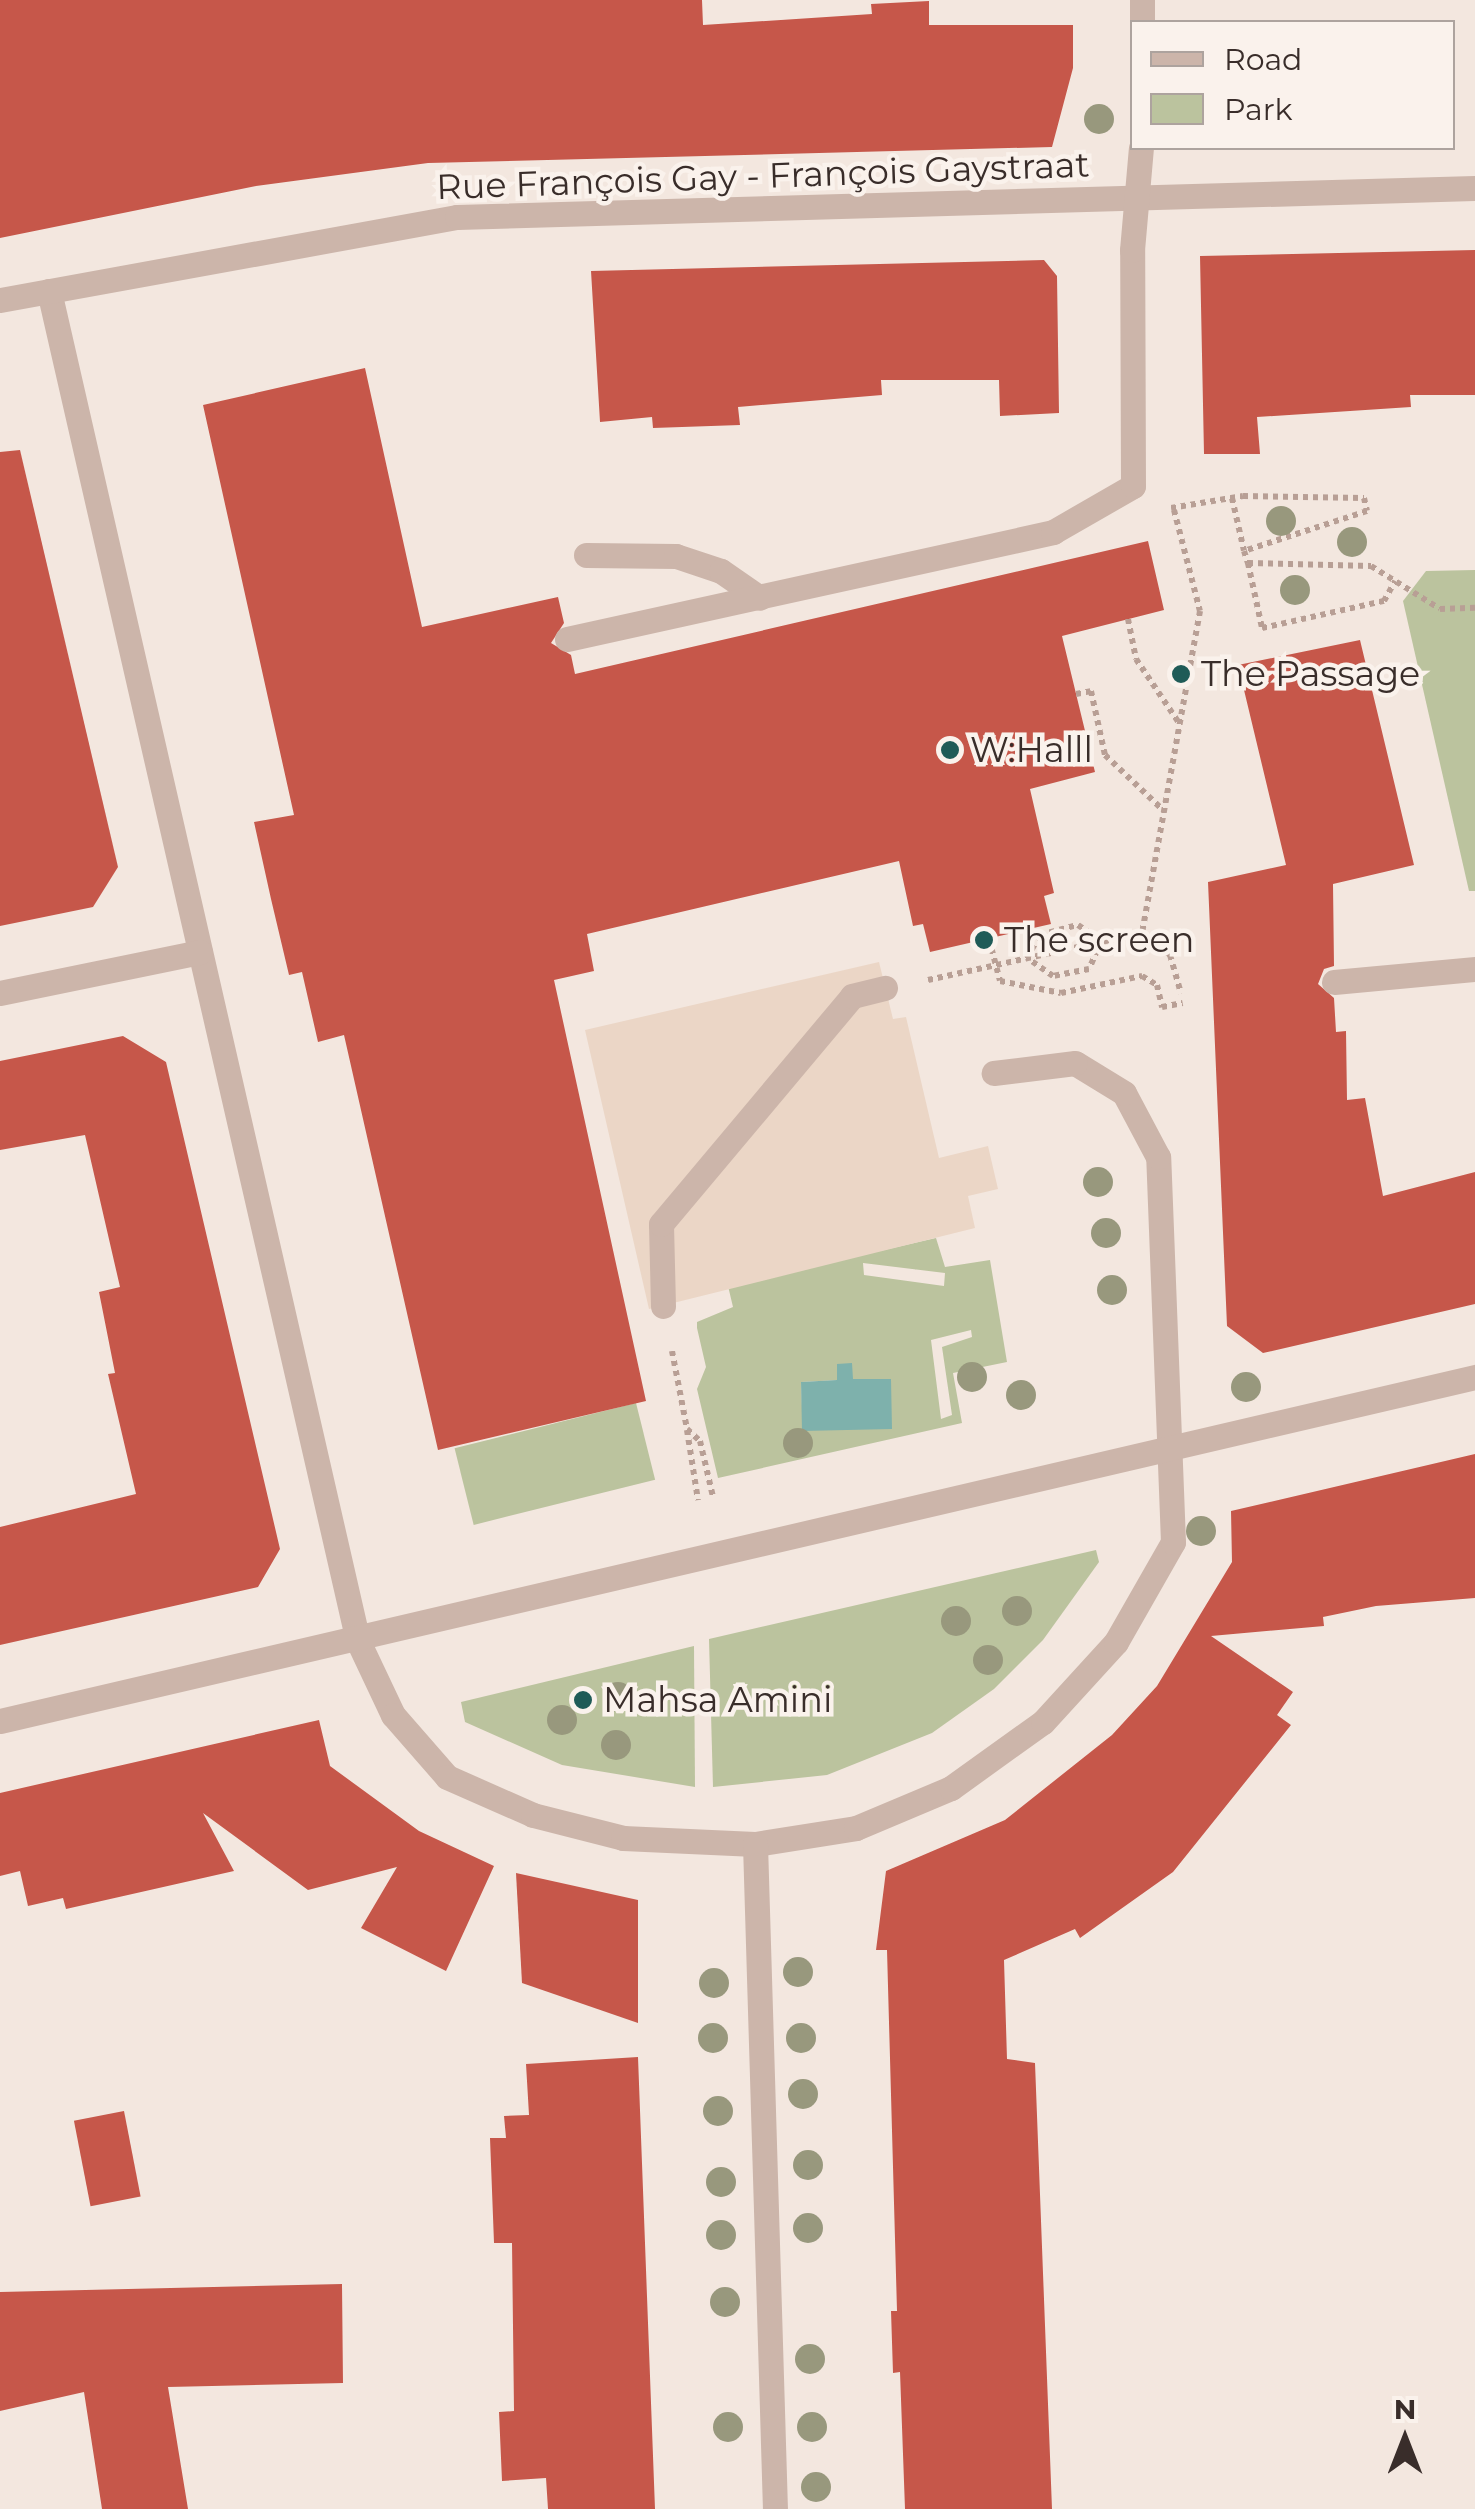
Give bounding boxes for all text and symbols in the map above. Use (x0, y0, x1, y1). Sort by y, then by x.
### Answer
legend (1130, 20, 1455, 150)
text: Road (1224, 41, 1302, 78)
text: Park (1224, 91, 1293, 128)
street label: Rue François Gay - François Gaystraat (436, 144, 1090, 208)
place label: The Passage (1201, 653, 1420, 695)
marker: The Passage (1170, 663, 1192, 685)
place label: W:Halll (970, 729, 1093, 771)
marker: W:Halll (939, 739, 961, 761)
place label: The screen (1004, 919, 1194, 961)
marker: The screen (973, 929, 995, 951)
place label: Mahsa Amini (603, 1679, 832, 1721)
marker: Mahsa Amini (572, 1689, 594, 1711)
north arrow (1355, 2389, 1455, 2489)
text: N (1394, 2392, 1416, 2426)

